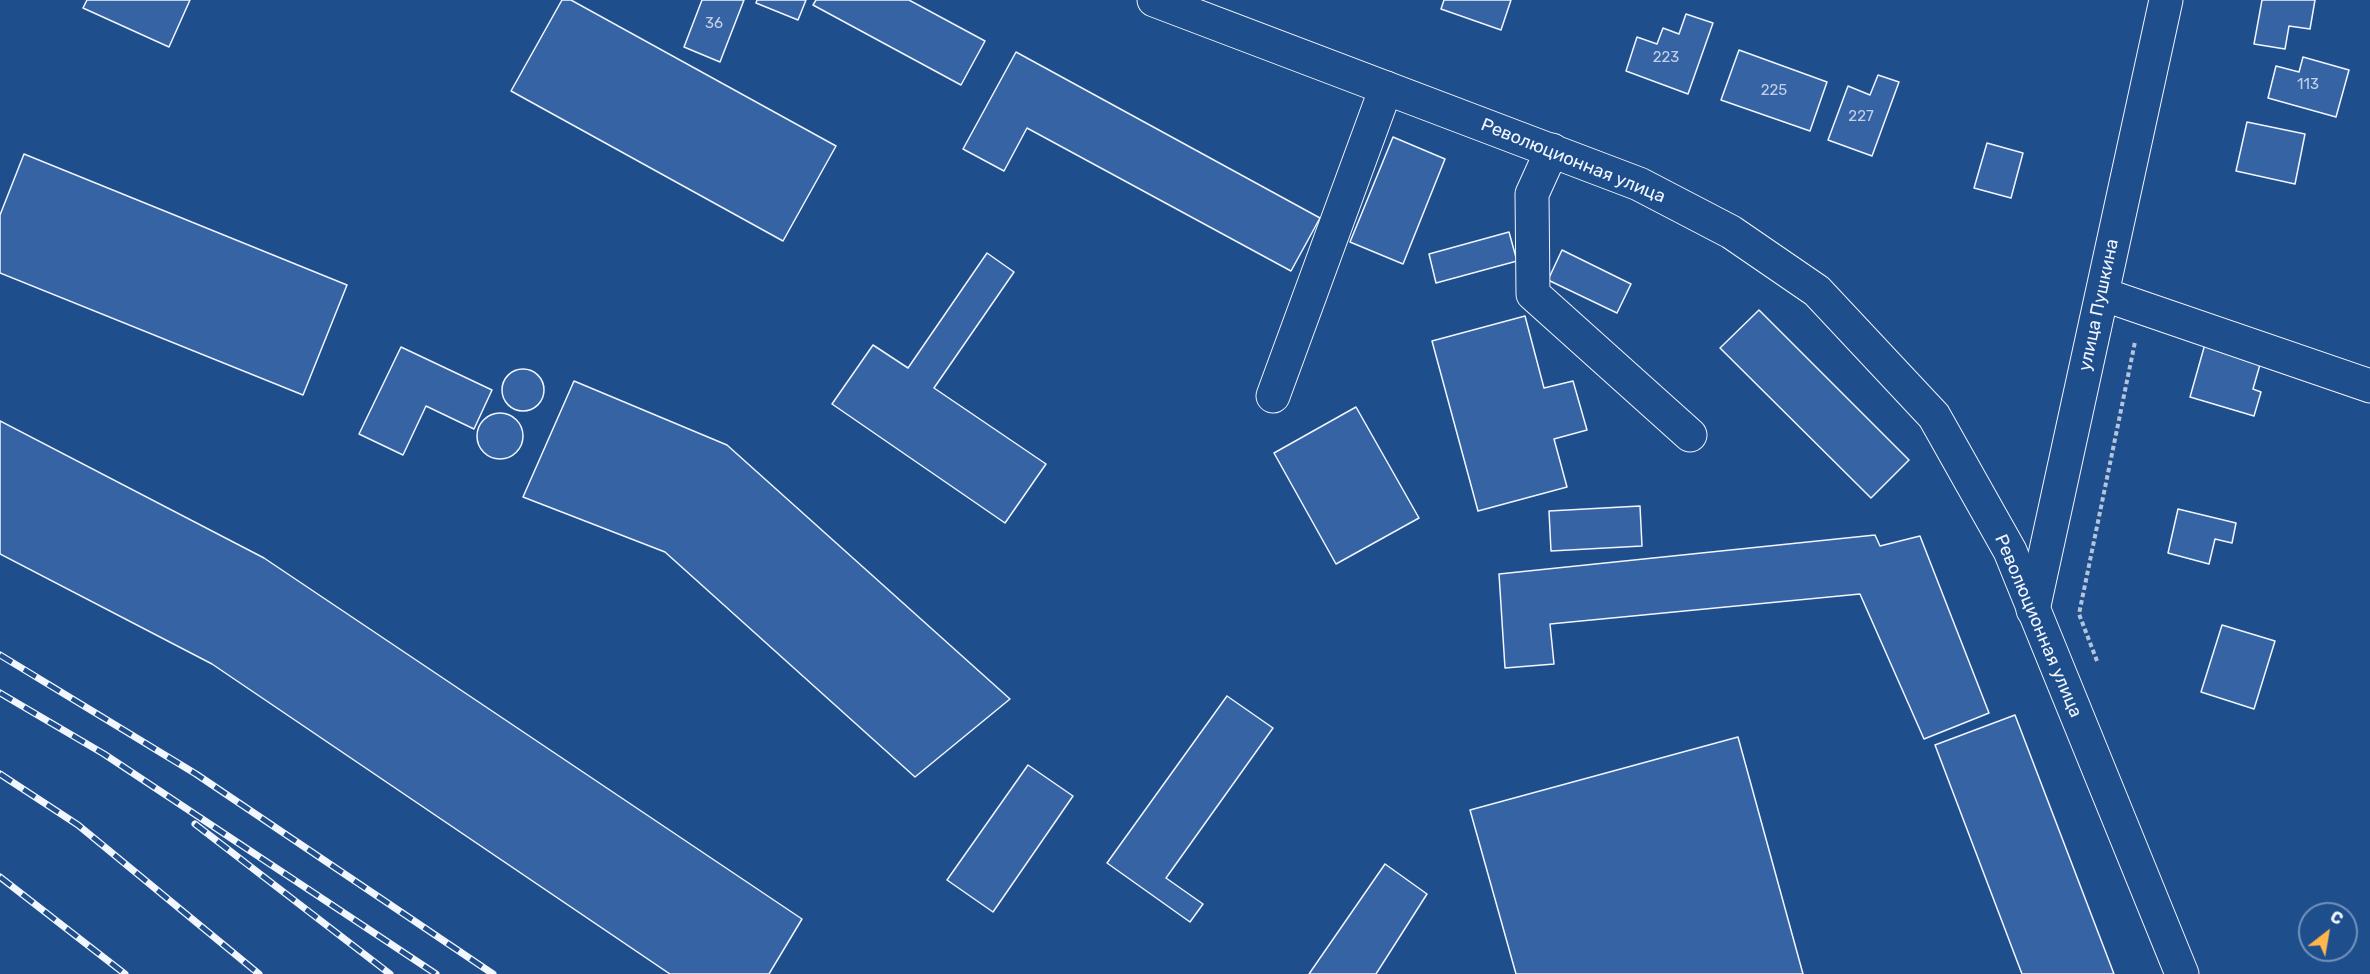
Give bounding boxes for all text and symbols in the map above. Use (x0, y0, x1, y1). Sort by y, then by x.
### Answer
house number: 36 (705, 15, 723, 33)
house number: 223 (1653, 49, 1679, 67)
house number: 113 (2297, 76, 2319, 94)
house number: 225 (1761, 82, 1787, 100)
house number: 227 (1848, 108, 1874, 126)
street label: Революционная улица (1478, 114, 1668, 208)
street label: улица Пушкина (2074, 237, 2124, 373)
street label: Революционная улица (1990, 531, 2086, 721)
north arrow (2298, 902, 2358, 962)
text: С (2327, 907, 2346, 929)

